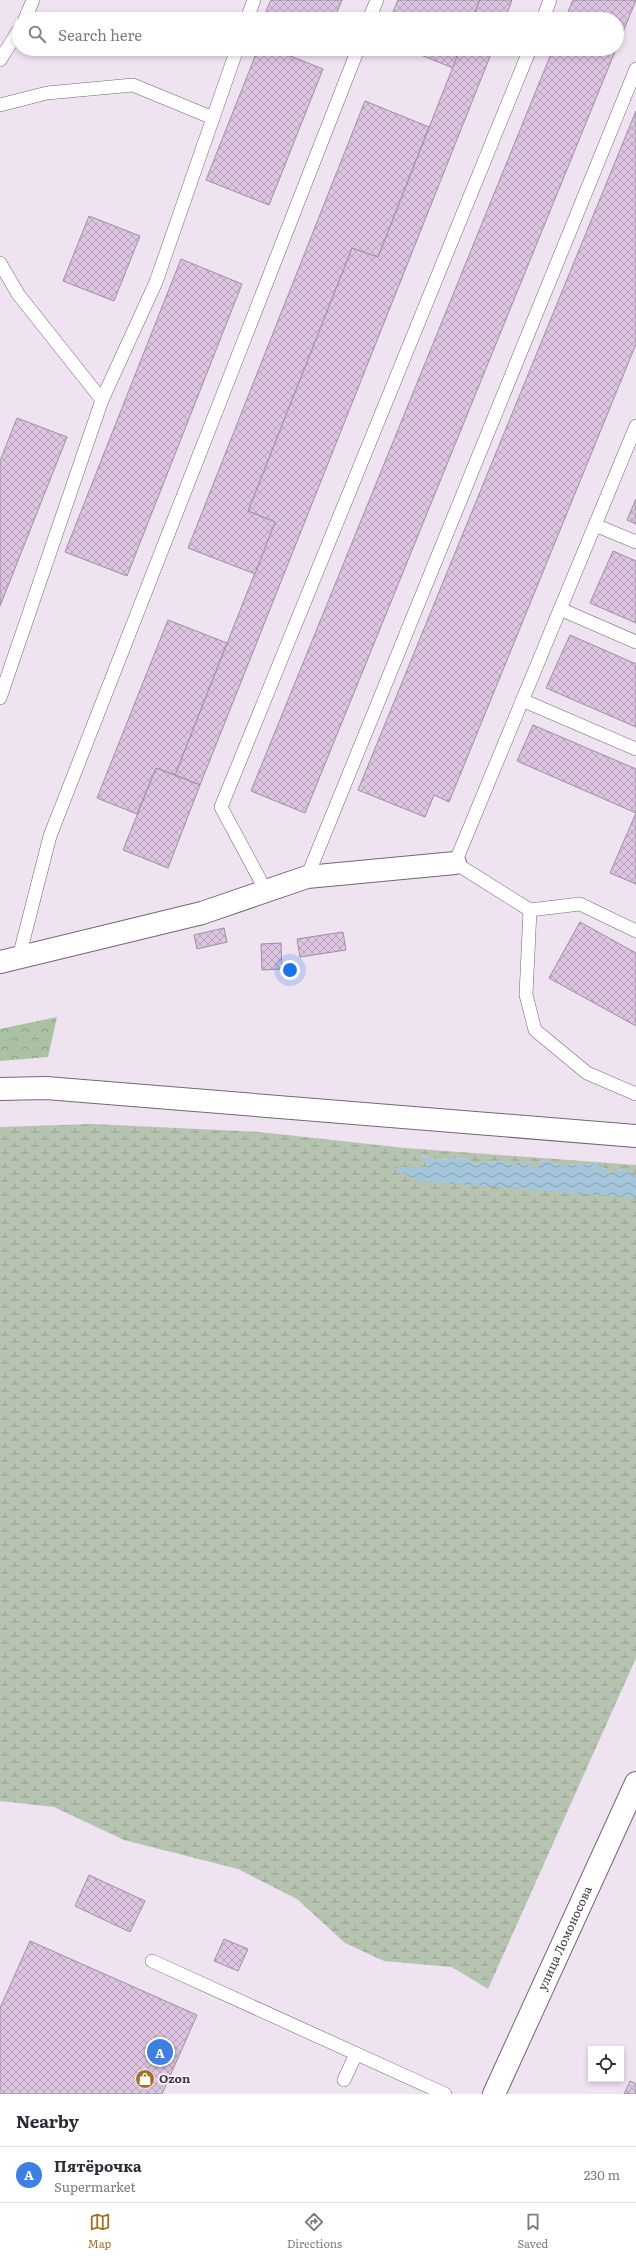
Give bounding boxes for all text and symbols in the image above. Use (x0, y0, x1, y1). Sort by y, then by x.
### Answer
search box (12, 12, 624, 56)
icon: search (26, 23, 48, 45)
text: Search here (58, 23, 142, 46)
your location (280, 960, 300, 980)
street label: улица Ломоносова (532, 1882, 596, 1993)
pin: A (147, 2037, 173, 2067)
map controls (588, 2046, 624, 2082)
button: locate (588, 2046, 624, 2082)
shop icon: Ozon (134, 2068, 156, 2090)
place label: Ozon (159, 2069, 191, 2087)
text: Nearby (16, 2108, 79, 2133)
text: Пятёрочка (54, 2154, 142, 2177)
text: A (24, 2165, 34, 2184)
text: 230 m (584, 2165, 620, 2184)
text: Supermarket (54, 2177, 136, 2196)
tab: Map (88, 2211, 111, 2251)
tab: Directions (287, 2211, 342, 2251)
tab: Saved (518, 2211, 548, 2251)

